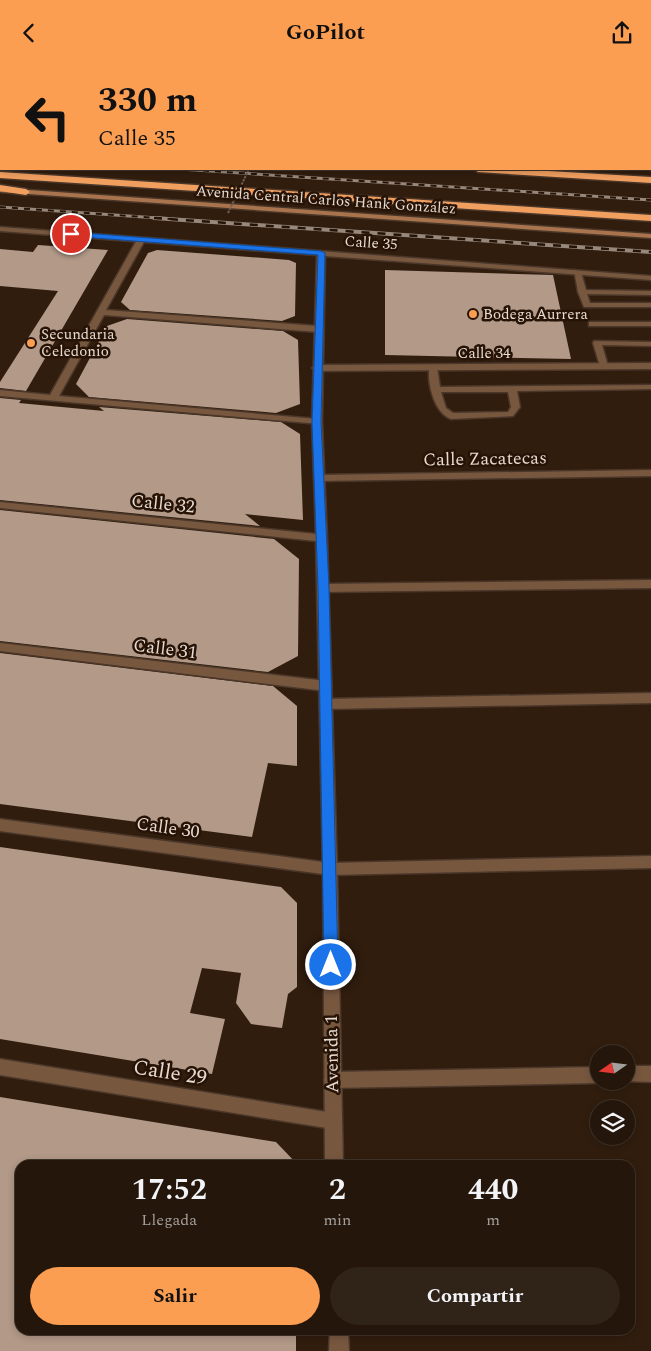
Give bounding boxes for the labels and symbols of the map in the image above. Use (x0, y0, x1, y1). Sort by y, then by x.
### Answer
street label: Avenida Central Carlos Hank González (195, 179, 457, 221)
pin (50, 213, 92, 255)
street label: Calle 35 (344, 230, 398, 256)
place label: Bodega Aurrera (483, 303, 589, 326)
marker: Bodega Aurrera (467, 308, 479, 320)
place label: Secundaria Celedonio (41, 323, 115, 363)
marker: Secundaria Celedonio (25, 337, 37, 349)
street label: Calle 34 (458, 342, 511, 365)
street label: Calle Zacatecas (423, 444, 547, 474)
street label: Calle 32 (130, 487, 196, 521)
street label: Calle 31 (132, 632, 198, 666)
street label: Calle 30 (135, 810, 201, 846)
position arrow (304, 938, 356, 990)
street label: Avenida 1 (318, 1015, 346, 1093)
north arrow (590, 1045, 635, 1090)
street label: Calle 29 (131, 1051, 209, 1095)

